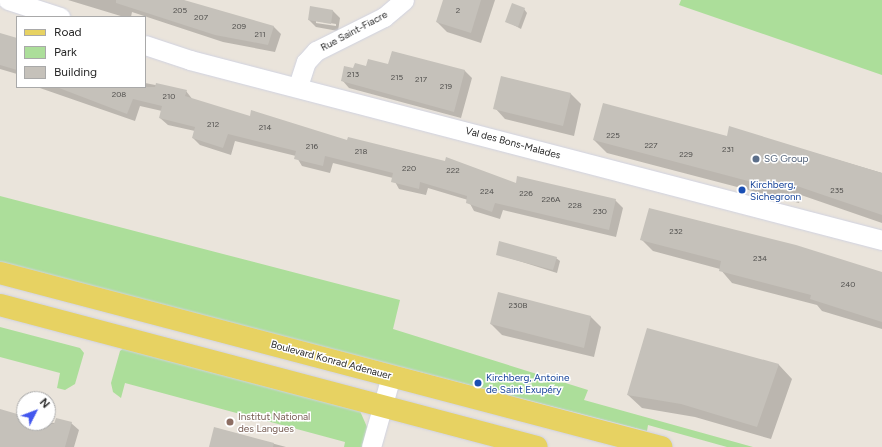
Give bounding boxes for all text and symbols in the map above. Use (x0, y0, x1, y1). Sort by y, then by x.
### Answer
house number: 205 (173, 6, 187, 16)
house number: 2 (456, 6, 460, 16)
street label: Rue Saint-Fiacre (319, 8, 389, 54)
house number: 207 (194, 13, 208, 23)
legend (16, 16, 146, 88)
house number: 209 (232, 22, 246, 32)
text: Road (54, 25, 82, 39)
house number: 211 (254, 30, 266, 40)
text: Park (54, 45, 77, 59)
text: Building (54, 65, 97, 79)
house number: 213 (347, 70, 359, 80)
house number: 215 (391, 73, 403, 83)
house number: 217 (415, 75, 427, 85)
house number: 219 (440, 82, 452, 92)
house number: 208 (112, 90, 126, 100)
house number: 210 (163, 92, 175, 102)
house number: 212 (207, 120, 219, 130)
house number: 214 (259, 123, 271, 133)
street label: Val des Bons-Malades (464, 125, 562, 161)
house number: 225 (606, 131, 620, 141)
house number: 227 (644, 141, 658, 151)
house number: 216 (306, 142, 318, 152)
house number: 231 (722, 145, 734, 155)
house number: 218 (355, 147, 367, 157)
house number: 229 (679, 150, 693, 160)
place label: SG Group (764, 153, 808, 165)
marker: SG Group (751, 154, 761, 164)
house number: 220 (402, 164, 416, 174)
house number: 222 (446, 166, 460, 176)
place label: Kirchberg, Sichegronn (750, 178, 801, 202)
marker: Kirchberg, Sichegronn (737, 185, 747, 195)
house number: 235 (830, 186, 844, 196)
house number: 224 (480, 187, 494, 197)
house number: 226 (519, 189, 533, 199)
house number: 226A (542, 195, 560, 205)
house number: 228 (568, 201, 582, 211)
house number: 230 (593, 207, 607, 217)
house number: 232 (669, 227, 683, 237)
house number: 234 (753, 254, 767, 264)
house number: 240 (841, 280, 855, 290)
house number: 230B (509, 301, 527, 311)
street label: Boulevard Konrad Adenauer (269, 338, 393, 382)
place label: Kirchberg, Antoine de Saint Exupéry (486, 371, 569, 394)
marker: Kirchberg, Antoine de Saint Exupéry (473, 378, 483, 388)
north arrow (16, 391, 56, 431)
text: N (37, 396, 52, 411)
place label: Institut National des Langues (238, 410, 310, 434)
marker: Institut National des Langues (225, 417, 235, 427)

